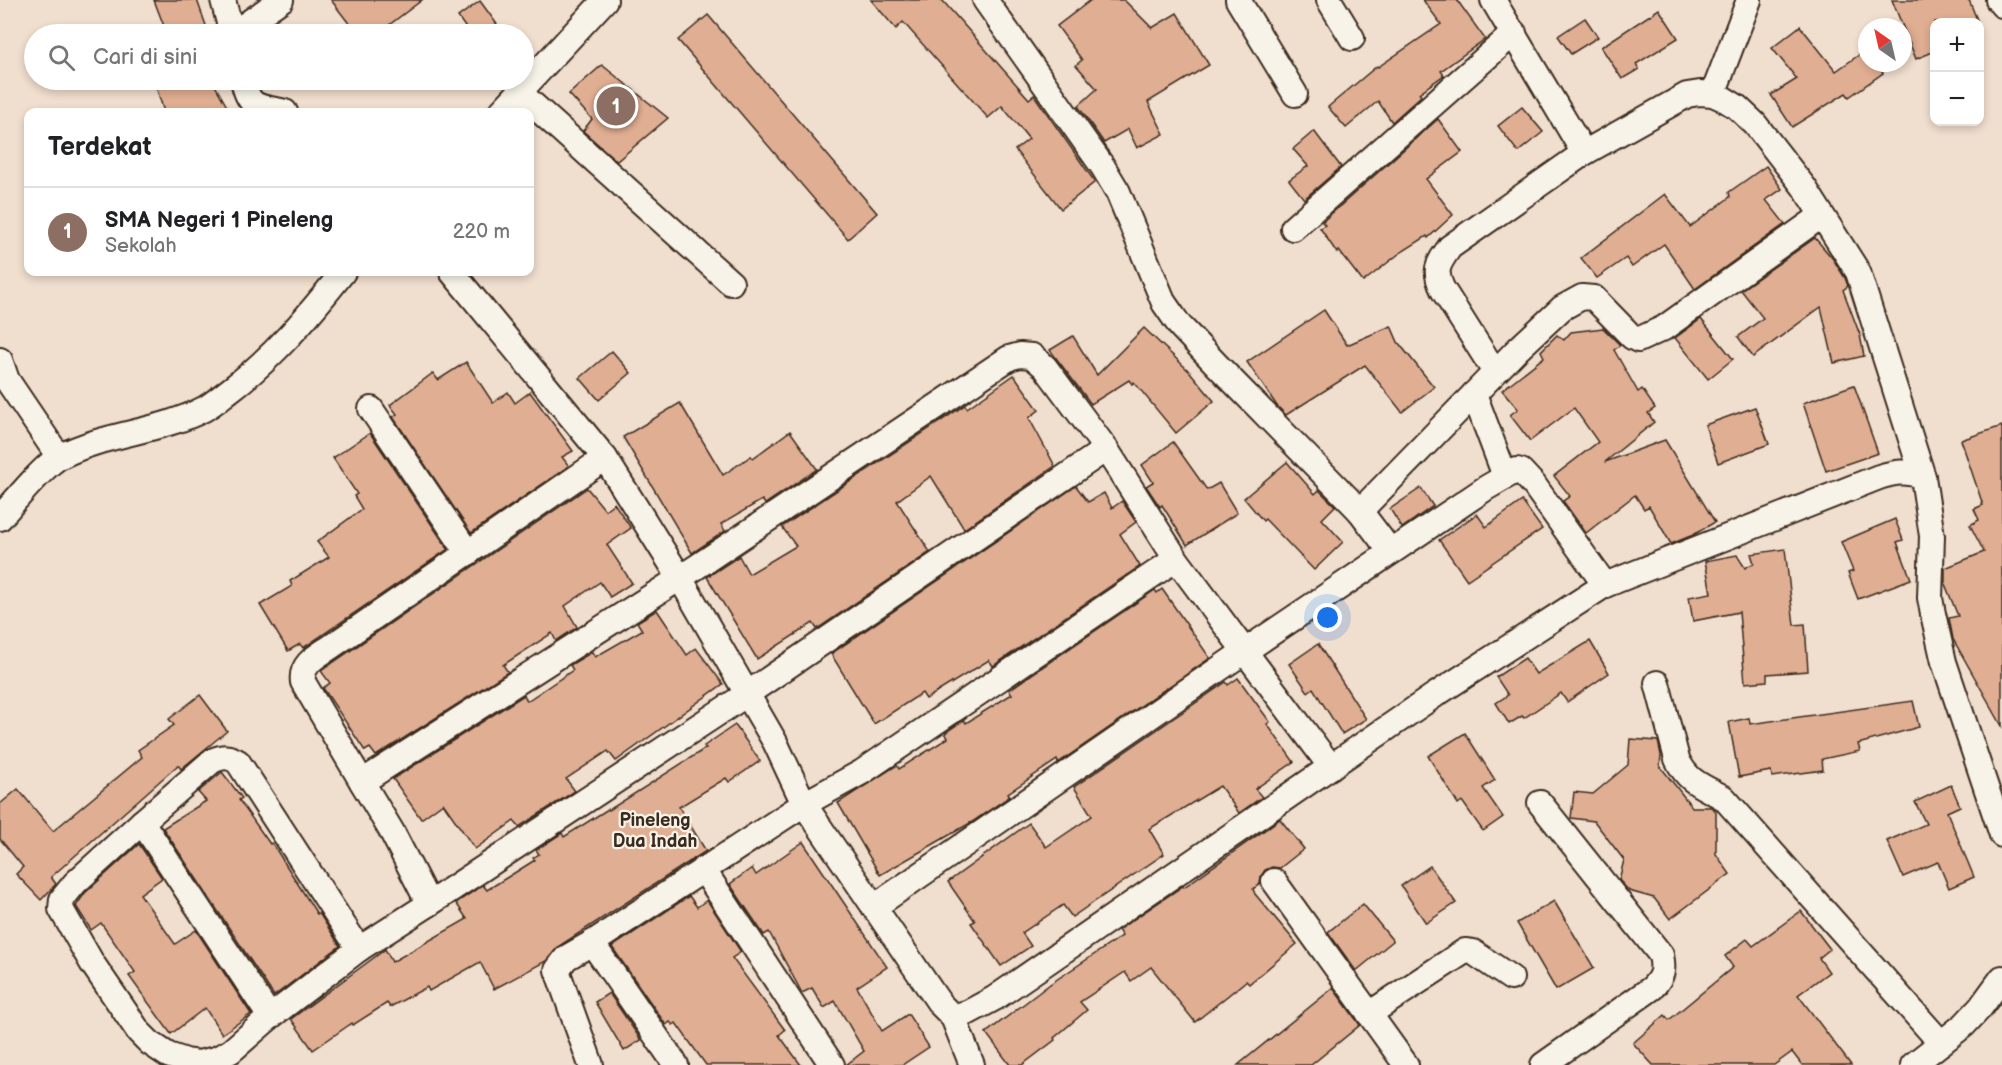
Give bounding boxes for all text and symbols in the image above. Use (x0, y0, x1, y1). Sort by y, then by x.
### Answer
north arrow (1858, 18, 1912, 72)
map controls (1930, 18, 1984, 126)
button: + (1930, 18, 1984, 72)
search box (24, 24, 534, 90)
icon: search (45, 41, 78, 74)
text: Cari di sini (93, 44, 197, 71)
button: − (1930, 72, 1984, 126)
pin: 1 (596, 84, 636, 128)
text: Terdekat (48, 132, 151, 163)
text: SMA Negeri 1 Pineleng (105, 207, 333, 234)
text: 1 (63, 220, 72, 244)
text: 220 m (453, 220, 510, 244)
text: Sekolah (105, 234, 176, 258)
your location (1313, 603, 1342, 632)
district label: Pineleng Dua Indah (613, 810, 697, 852)

